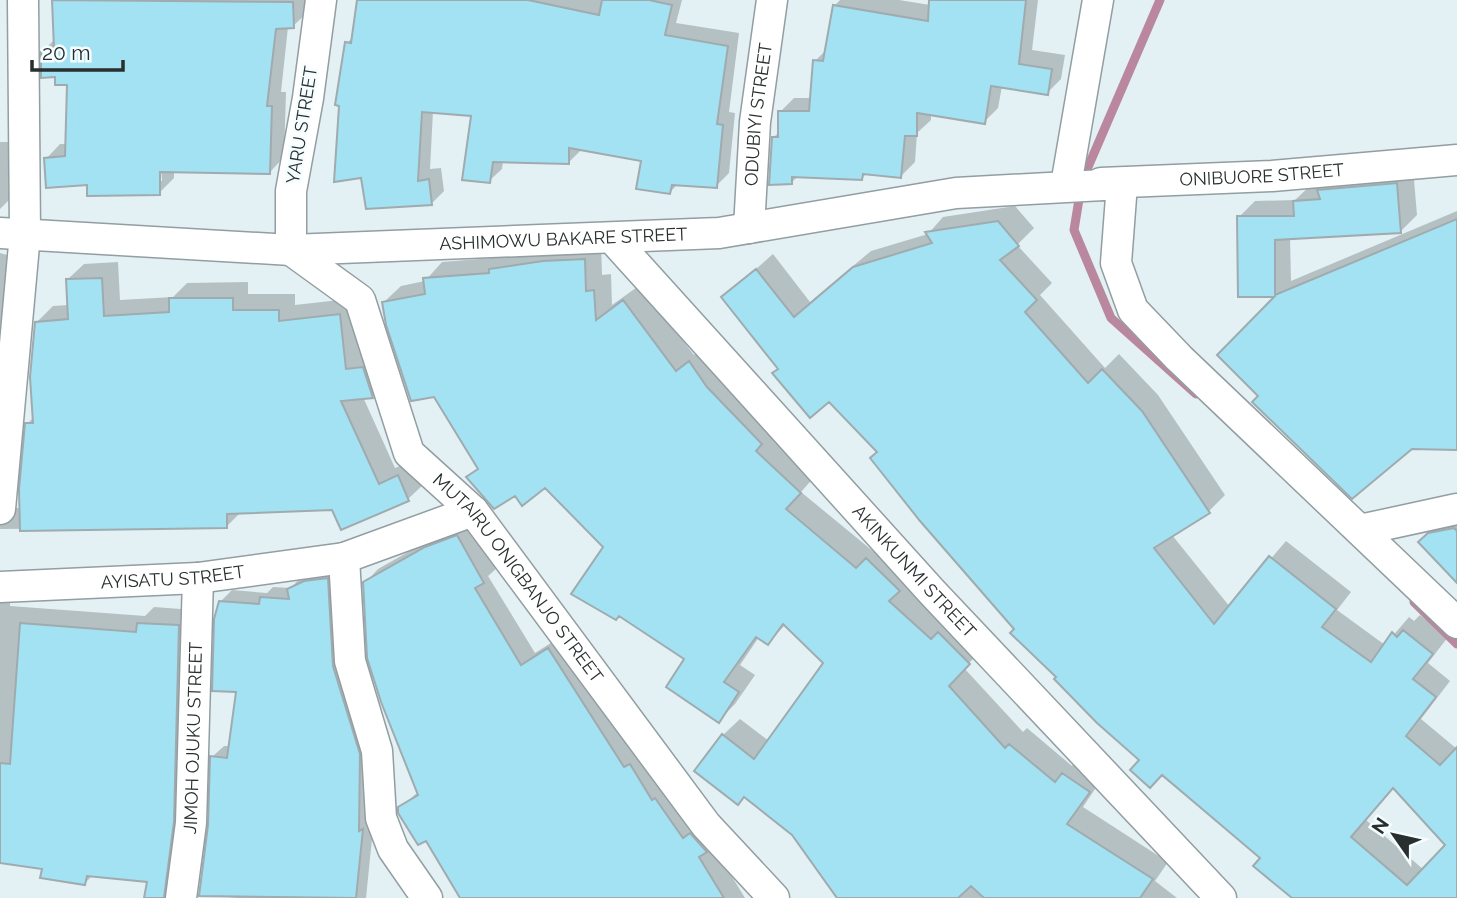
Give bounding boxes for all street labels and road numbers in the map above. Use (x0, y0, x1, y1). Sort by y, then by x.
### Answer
street label: ODUBIYI STREET (740, 41, 776, 187)
street label: YARU STREET (282, 65, 321, 185)
street label: ONIBUORE STREET (1179, 159, 1345, 190)
street label: ASHIMOWU BAKARE STREET (439, 223, 688, 254)
street label: MUTAIRU ONIGBANJO STREET (429, 469, 608, 687)
street label: AKINKUNMI STREET (848, 500, 981, 642)
street label: AYISATU STREET (100, 561, 246, 592)
street label: JIMOH OJUKU STREET (179, 641, 206, 835)

